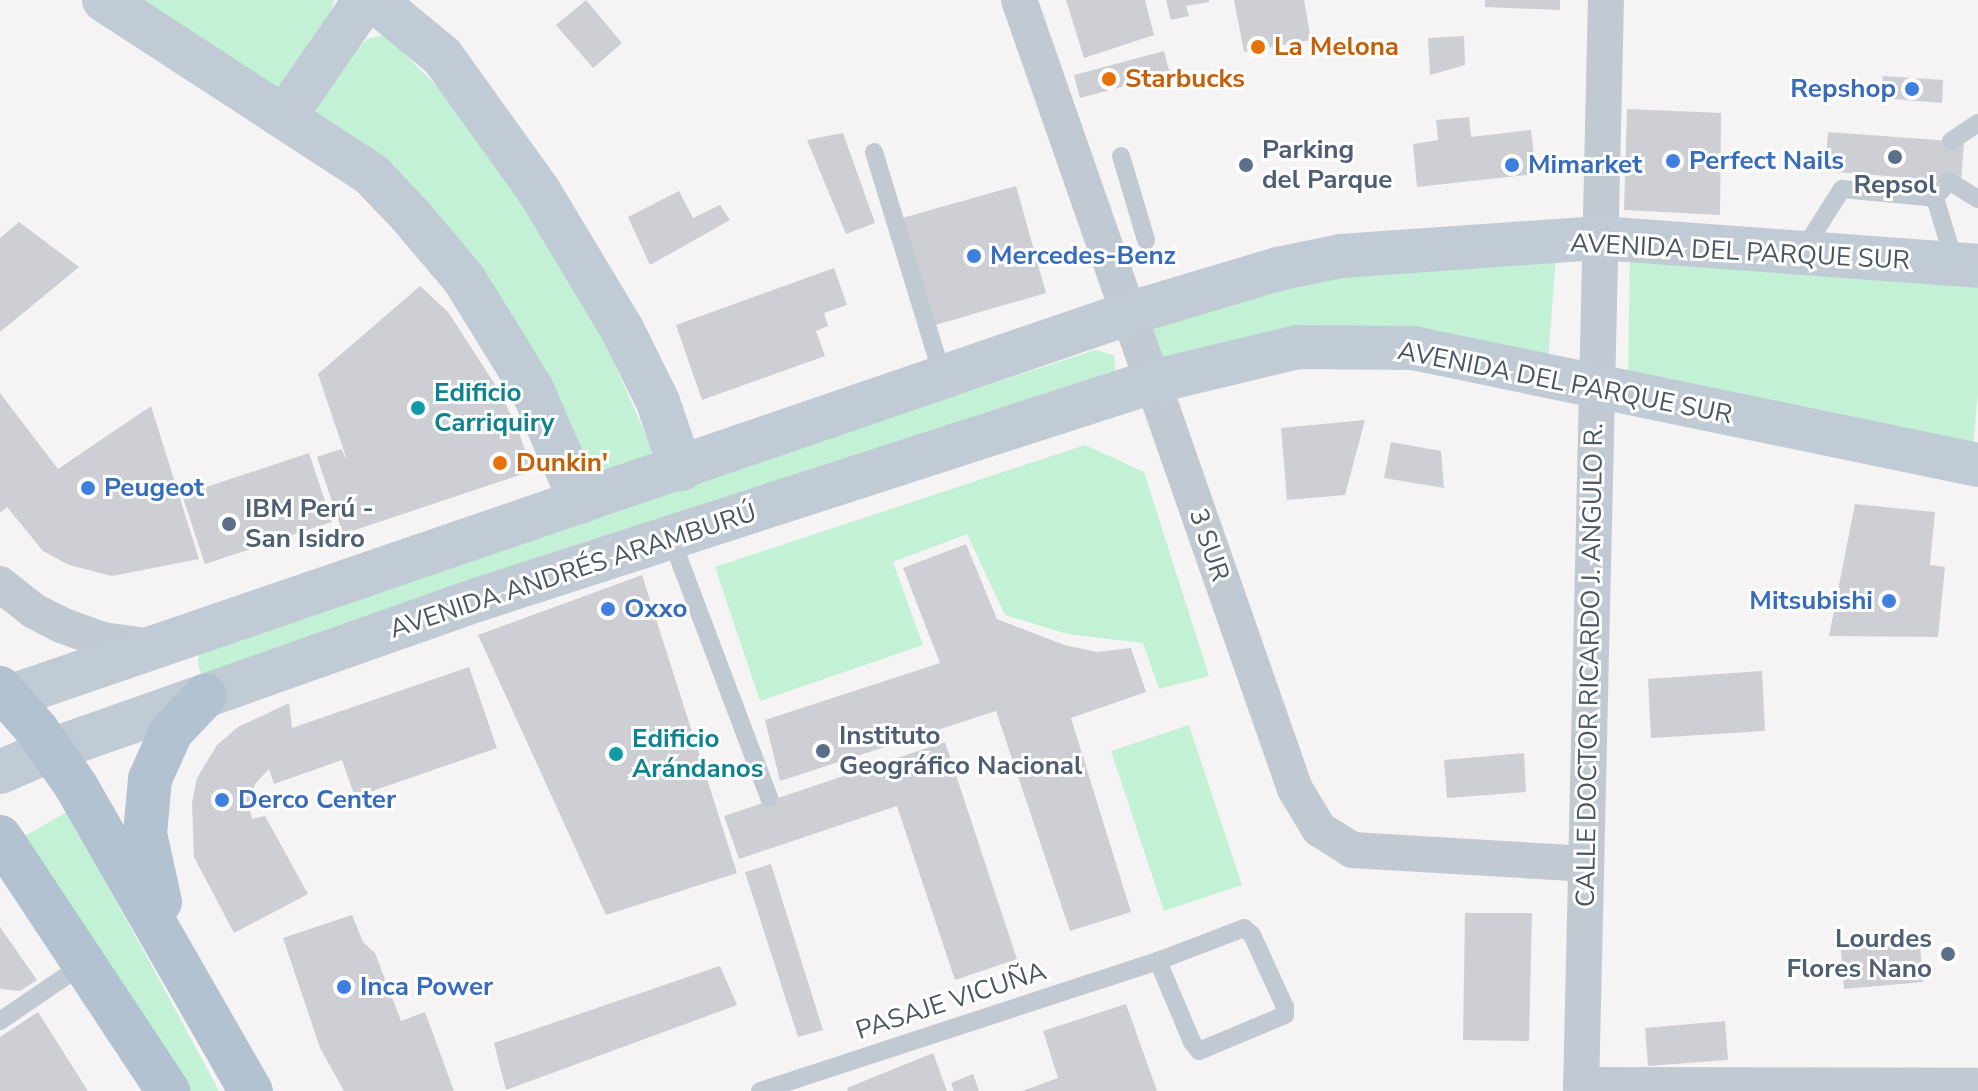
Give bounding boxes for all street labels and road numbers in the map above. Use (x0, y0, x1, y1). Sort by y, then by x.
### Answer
street label: AVENIDA DEL PARQUE SUR (1569, 228, 1911, 276)
street label: AVENIDA DEL PARQUE SUR (1395, 335, 1735, 431)
street label: CALLE DOCTOR RICARDO J. ANGULO R. (1570, 423, 1610, 907)
street label: AVENIDA ANDRÉS ARAMBURÚ (386, 497, 760, 645)
street label: 3 SUR (1182, 505, 1236, 585)
street label: PASAJE VICUÑA (852, 956, 1050, 1046)

